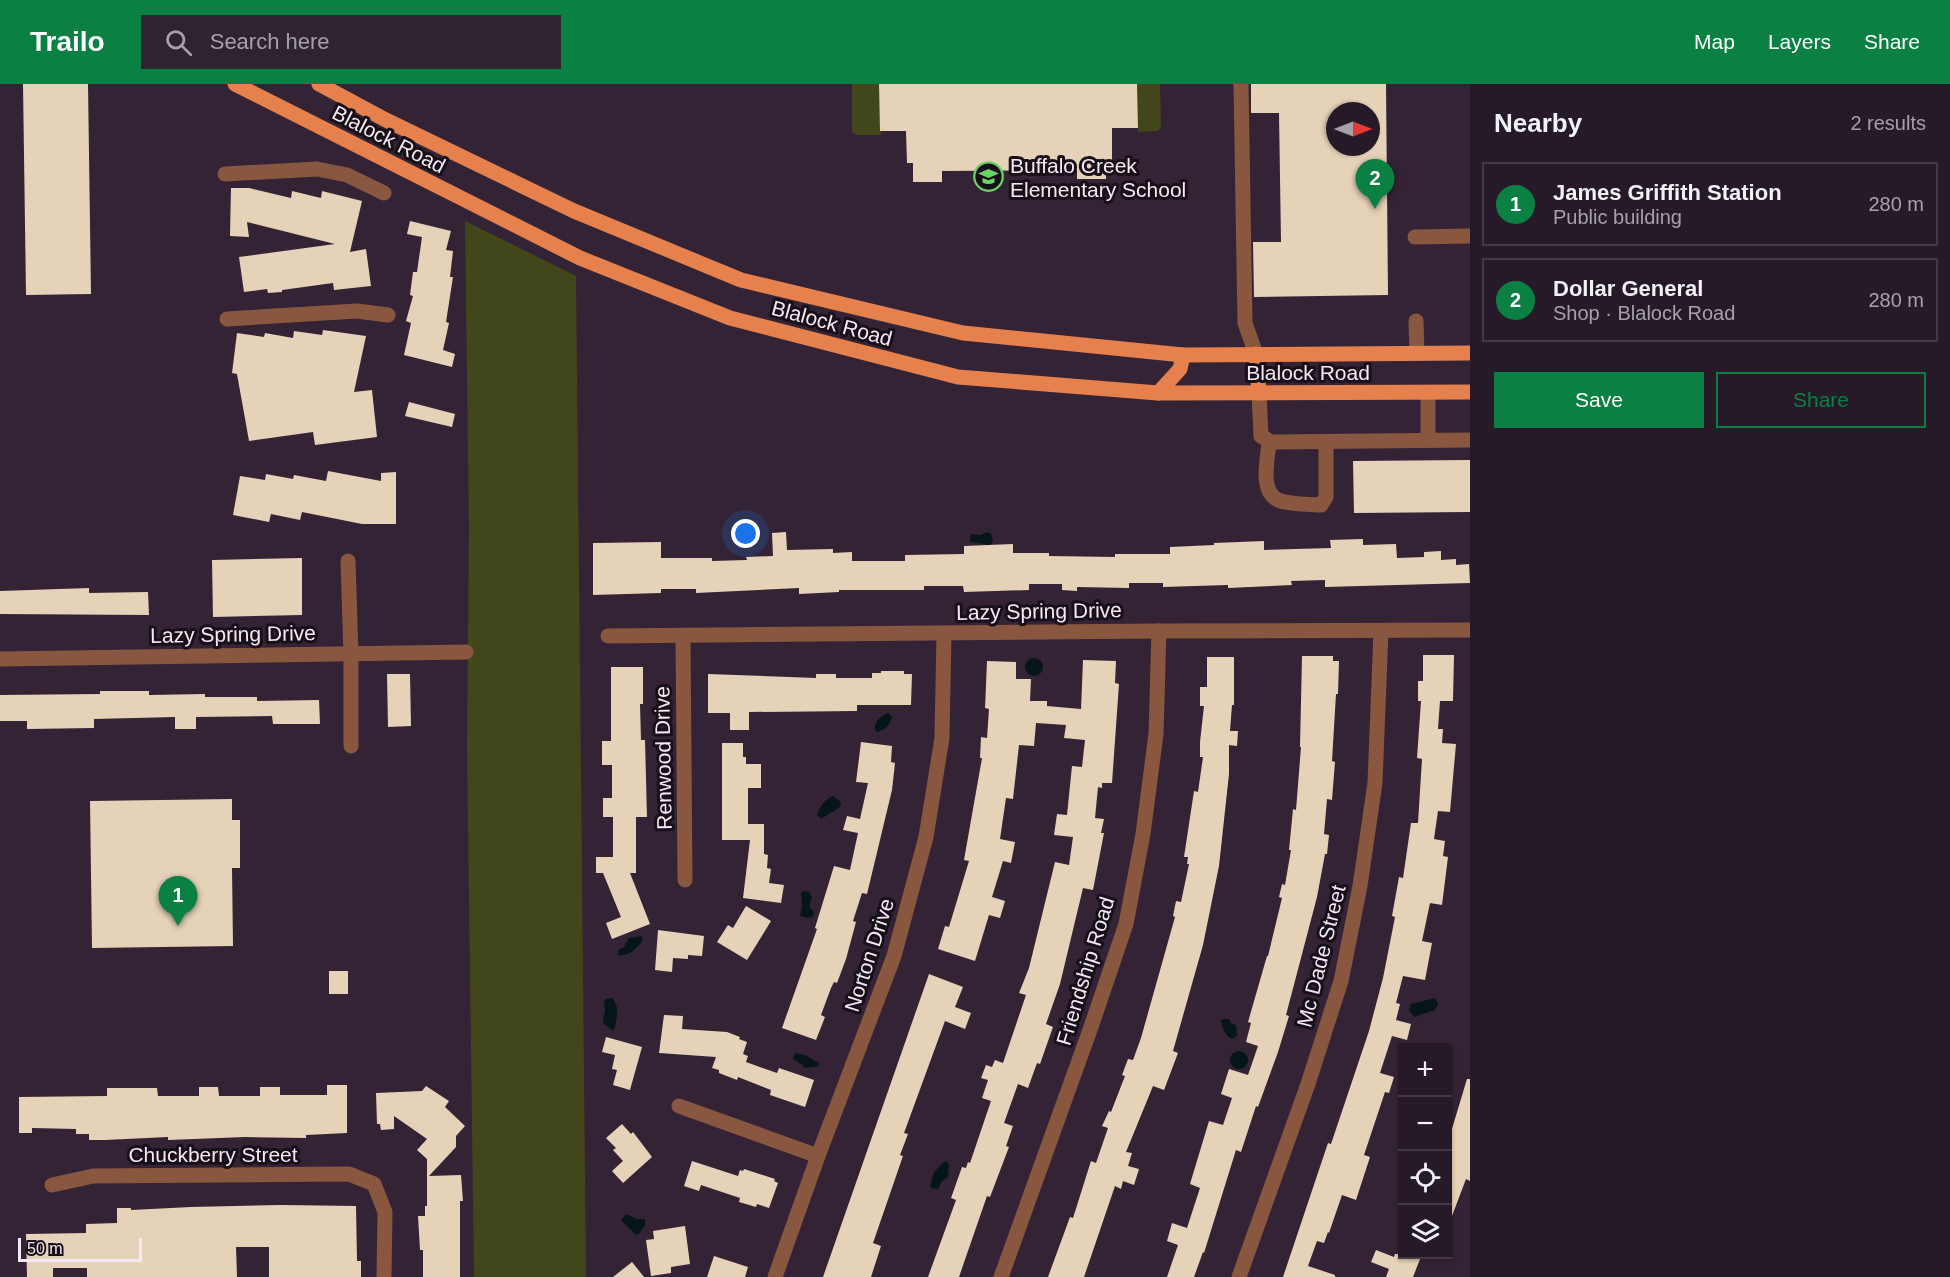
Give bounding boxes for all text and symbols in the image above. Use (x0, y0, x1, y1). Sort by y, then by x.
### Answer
search box (141, 15, 561, 69)
text: Trailo (30, 26, 105, 57)
icon: search (162, 26, 195, 59)
text: Search here (210, 29, 330, 54)
text: Map (1694, 30, 1735, 53)
text: Layers (1768, 30, 1831, 53)
text: Share (1864, 30, 1920, 53)
street label: Blalock Road (329, 101, 449, 177)
north arrow (1326, 102, 1380, 156)
text: Nearby (1494, 108, 1582, 138)
text: 2 results (1850, 112, 1926, 134)
place label: Buffalo Creek Elementary School (1010, 154, 1186, 201)
pin: 2 (1356, 160, 1394, 209)
school or university icon: Buffalo Creek Elementary School (973, 161, 1005, 193)
text: James Griffith Station (1553, 180, 1782, 205)
text: 1 (1510, 193, 1521, 215)
text: 280 m (1868, 193, 1924, 215)
text: Public building (1553, 206, 1682, 228)
text: Dollar General (1553, 276, 1703, 301)
text: 2 (1510, 289, 1521, 311)
text: 280 m (1868, 289, 1924, 311)
street label: Blalock Road (769, 296, 895, 350)
text: Shop · Blalock Road (1553, 302, 1735, 324)
street label: Blalock Road (1246, 361, 1370, 384)
button: Save (1494, 372, 1704, 428)
button: Share (1716, 372, 1926, 428)
your location (731, 519, 760, 548)
street label: Lazy Spring Drive (956, 598, 1122, 624)
street label: Lazy Spring Drive (150, 621, 316, 647)
street label: Renwood Drive (650, 686, 676, 830)
pin: 1 (158, 876, 198, 926)
street label: Mc Dade Street (1292, 882, 1350, 1030)
street label: Friendship Road (1051, 894, 1119, 1048)
street label: Norton Drive (840, 895, 898, 1015)
map controls (1398, 1043, 1452, 1259)
button: + (1398, 1043, 1452, 1097)
button: − (1398, 1097, 1452, 1151)
street label: Chuckberry Street (128, 1143, 298, 1166)
button: locate (1398, 1151, 1452, 1205)
button: layers (1398, 1205, 1452, 1259)
scale bar (18, 1235, 142, 1262)
text: 50 m (27, 1240, 63, 1257)

